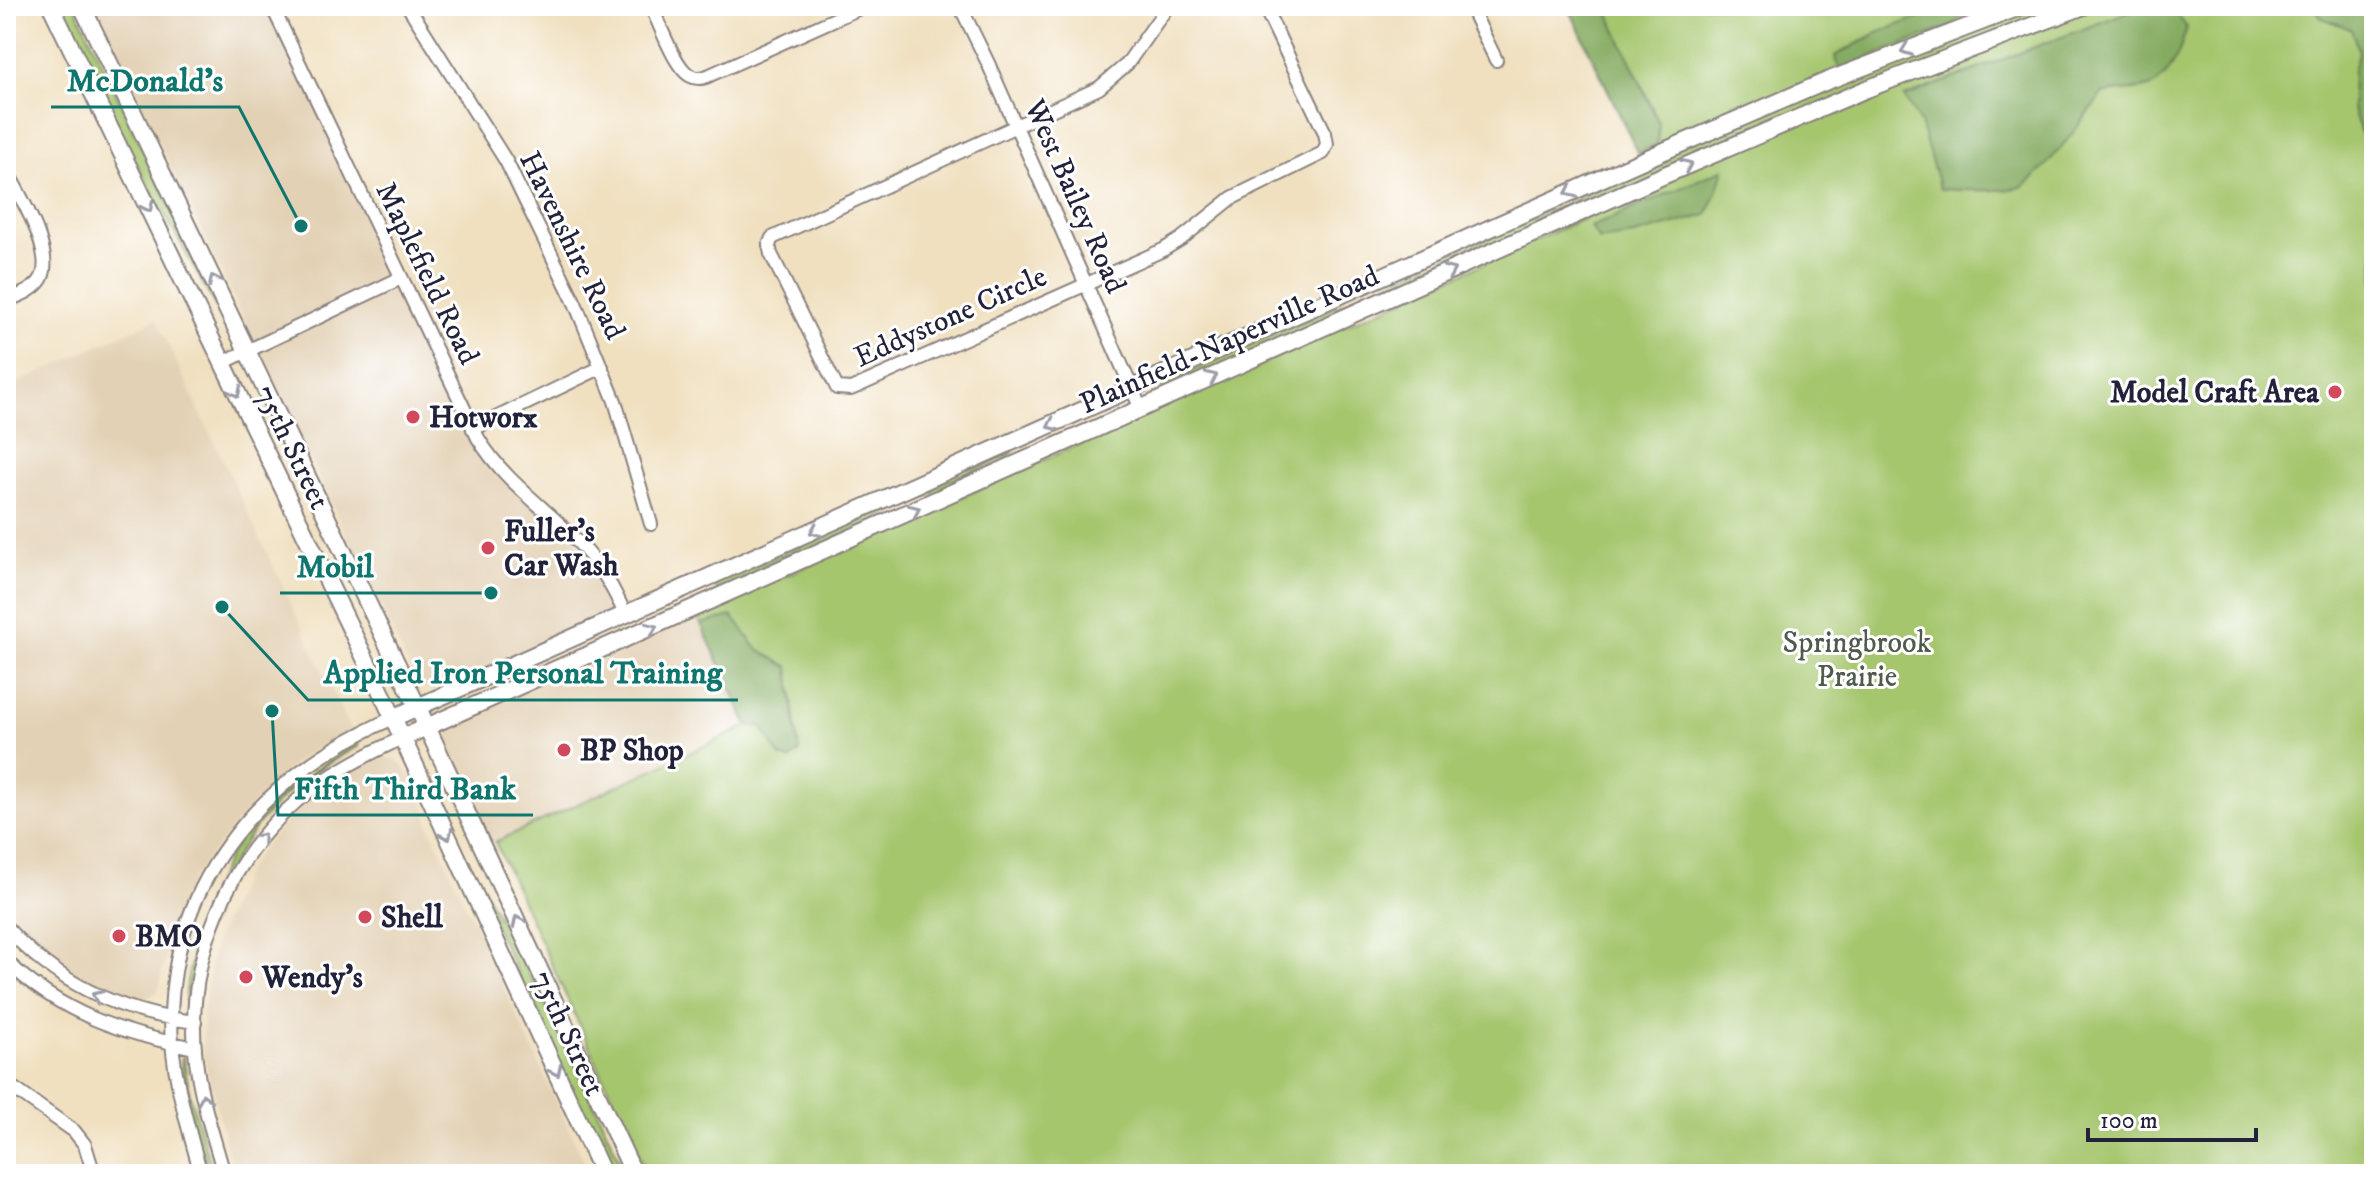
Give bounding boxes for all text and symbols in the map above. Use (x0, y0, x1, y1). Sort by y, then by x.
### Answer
one-way arrow (1900, 40, 1914, 57)
callout: McDonald's (51, 51, 239, 107)
text: McDonald's (67, 62, 223, 102)
street label: West Bailey Road (1015, 93, 1134, 299)
street label: Havenshire Road (510, 146, 633, 346)
one-way arrow (1679, 159, 1693, 175)
street label: Maplefield Road (367, 176, 487, 371)
one-way arrow (1564, 183, 1578, 199)
one-way arrow (138, 199, 154, 214)
street label: Eddystone Circle (849, 258, 1053, 376)
street label: Plainfield-Naperville Road (1074, 258, 1385, 423)
one-way arrow (1441, 264, 1456, 280)
one-way arrow (208, 274, 224, 289)
one-way arrow (1204, 371, 1219, 387)
place label: Model Craft Area (2110, 375, 2320, 412)
street label: 75th Street (246, 380, 338, 516)
marker: Model Craft Area (2326, 383, 2344, 401)
one-way arrow (226, 384, 242, 399)
place label: Hotworx (429, 400, 538, 437)
marker: Hotworx (404, 408, 422, 426)
one-way arrow (1046, 415, 1060, 431)
one-way arrow (907, 504, 921, 520)
place label: Fuller's Car Wash (504, 514, 619, 585)
one-way arrow (809, 522, 823, 538)
callout: Mobil (280, 537, 389, 593)
marker: Fuller's Car Wash (479, 539, 497, 557)
text: Mobil (296, 548, 374, 588)
one-way arrow (644, 621, 658, 637)
park label: Springbrook Prairie (1783, 625, 1932, 696)
callout: Applied Iron Personal Training (308, 644, 738, 700)
text: Applied Iron Personal Training (323, 654, 724, 694)
place label: BP Shop (580, 733, 684, 770)
marker: BP Shop (555, 741, 573, 759)
callout: Fifth Third Bank (278, 759, 533, 815)
text: Fifth Third Bank (294, 770, 517, 810)
one-way arrow (437, 826, 453, 841)
one-way arrow (251, 833, 266, 848)
place label: Shell (381, 900, 444, 937)
marker: Shell (356, 908, 374, 926)
one-way arrow (511, 915, 527, 929)
place label: BMO (135, 919, 202, 956)
marker: BMO (110, 927, 128, 945)
place label: Wendy's (261, 960, 363, 997)
street label: 75th Street (523, 965, 613, 1102)
marker: Wendy's (237, 968, 255, 986)
one-way arrow (91, 990, 105, 1006)
one-way arrow (546, 1062, 562, 1077)
one-way arrow (197, 1092, 214, 1106)
scale bar (2088, 1092, 2256, 1142)
text: 100 m (2100, 1106, 2158, 1136)

